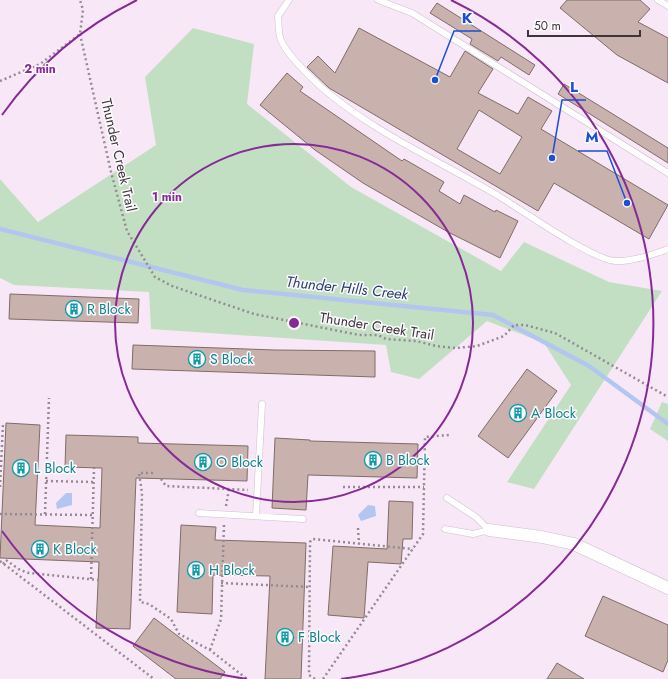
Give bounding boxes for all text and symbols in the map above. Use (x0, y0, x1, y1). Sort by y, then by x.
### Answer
callout: K (454, 4, 481, 31)
text: K (462, 7, 473, 29)
scale bar (528, 12, 640, 38)
text: 50 m (534, 17, 561, 35)
text: 2 min (24, 60, 56, 78)
callout: L (562, 73, 586, 100)
text: L (570, 76, 578, 98)
street label: Thunder Creek Trail (96, 96, 142, 214)
callout: M (578, 124, 607, 151)
text: M (585, 126, 599, 148)
text: 1 min (152, 188, 182, 206)
water label: Thunder Hills Creek (285, 271, 410, 305)
building icon: R Block (64, 299, 84, 319)
place label: R Block (87, 299, 131, 319)
street label: Thunder Creek Trail (318, 307, 436, 345)
centre of rings (287, 316, 301, 330)
building icon: S Block (187, 349, 207, 369)
place label: S Block (210, 349, 254, 369)
building icon: A Block (508, 403, 528, 423)
place label: A Block (531, 403, 577, 423)
building icon: B Block (363, 450, 383, 470)
place label: B Block (386, 450, 430, 470)
building icon: O Block (193, 452, 213, 472)
place label: O Block (216, 452, 264, 472)
building icon: L Block (11, 458, 31, 478)
place label: L Block (34, 458, 77, 478)
building icon: K Block (30, 539, 50, 559)
place label: K Block (53, 539, 97, 559)
building icon: H Block (186, 560, 206, 580)
place label: H Block (209, 560, 256, 580)
building icon: F Block (275, 627, 295, 647)
place label: F Block (298, 627, 342, 647)

